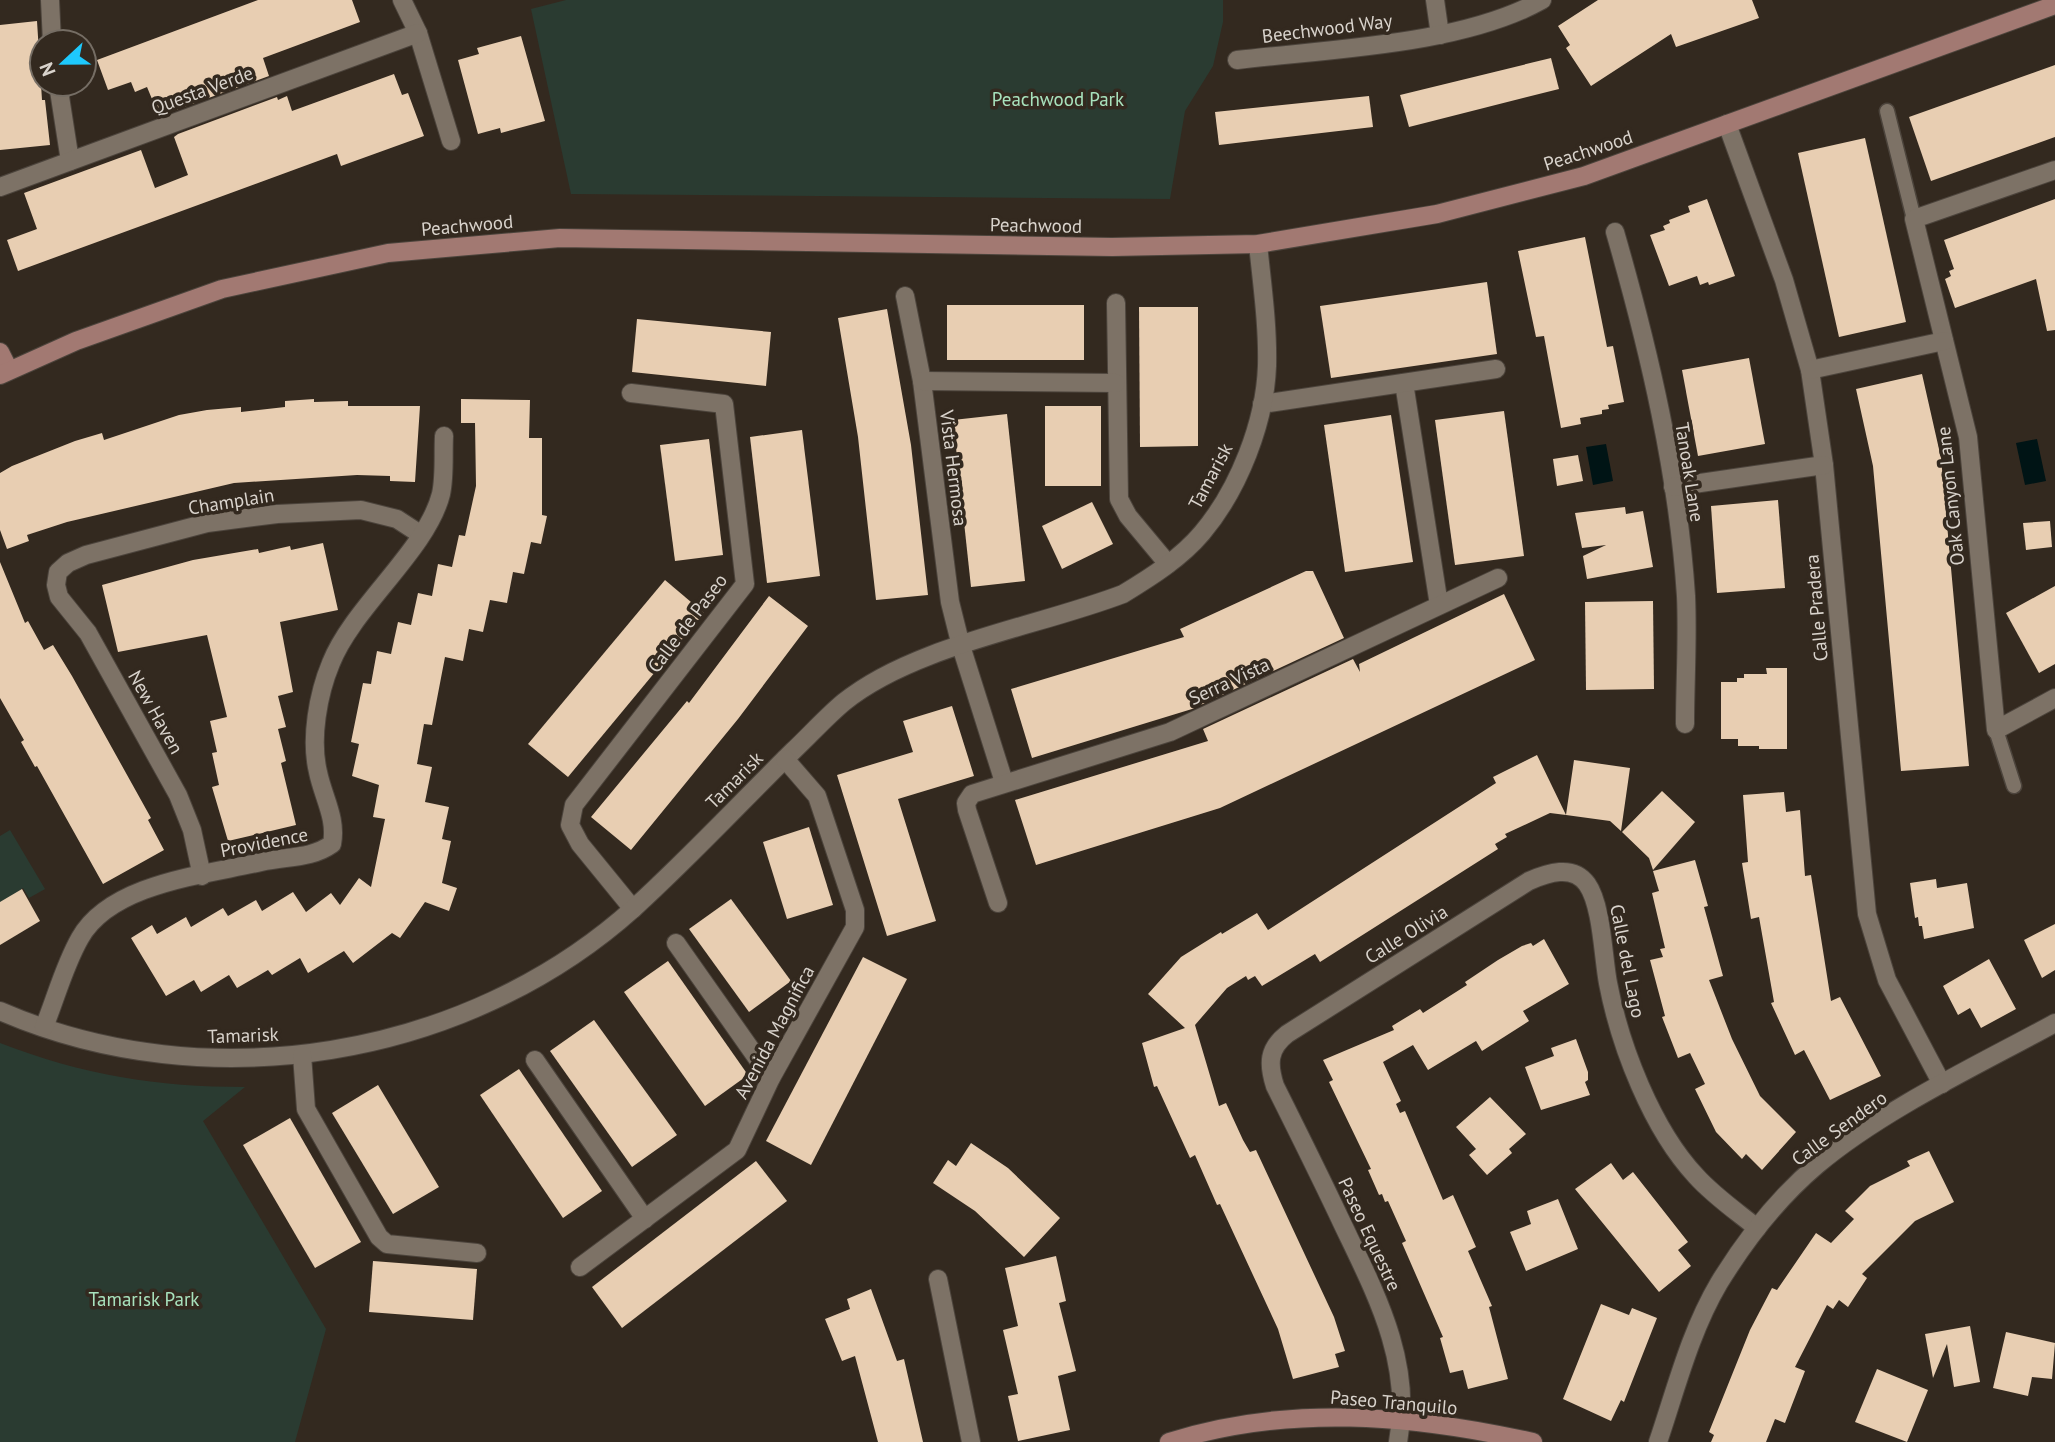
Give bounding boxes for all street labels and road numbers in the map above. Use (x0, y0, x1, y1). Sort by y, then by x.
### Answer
street label: Beechwood Way (1260, 8, 1394, 48)
street label: Questa Verde (148, 60, 256, 120)
street label: Peachwood (1540, 124, 1636, 176)
street label: Peachwood (420, 209, 514, 241)
street label: Peachwood (990, 212, 1082, 238)
street label: Vista Hermosa (935, 408, 973, 527)
street label: Tanoak Lane (1670, 420, 1710, 524)
street label: Oak Canyon Lane (1931, 425, 1969, 567)
street label: Tamarisk (1183, 439, 1237, 513)
street label: Champlain (186, 482, 276, 520)
street label: Calle Pradera (1799, 553, 1833, 663)
street label: Calle de Paseo (642, 569, 732, 677)
street label: Serra Vista (1185, 652, 1273, 710)
street label: New Haven (123, 666, 189, 758)
street label: Tamarisk (700, 746, 768, 814)
street label: Providence (218, 822, 310, 862)
street label: Calle Olivia (1360, 899, 1452, 969)
street label: Calle del Lago (1605, 902, 1651, 1020)
street label: Avenida Magnifica (729, 961, 819, 1103)
street label: Tamarisk (207, 1022, 279, 1048)
street label: Calle Sendero (1786, 1085, 1892, 1171)
street label: Paseo Equestre (1333, 1173, 1407, 1295)
street label: Paseo Tranquilo (1329, 1384, 1459, 1420)

